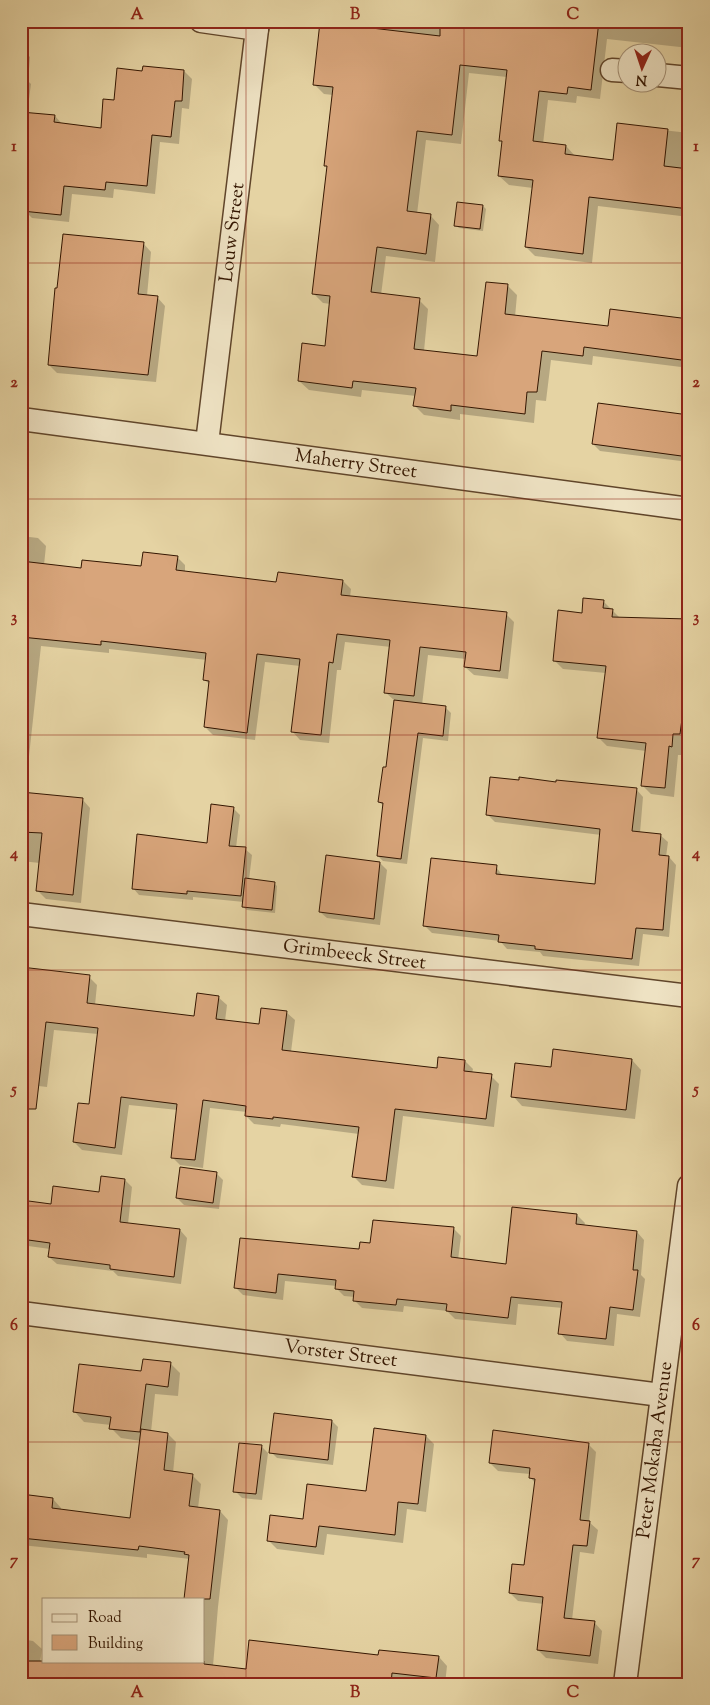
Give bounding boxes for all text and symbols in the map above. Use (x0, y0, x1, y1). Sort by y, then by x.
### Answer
text: A (131, 4, 144, 27)
text: B (350, 4, 360, 27)
text: C (567, 4, 580, 27)
north arrow (618, 42, 668, 92)
text: N (635, 69, 648, 89)
text: 1 (11, 136, 17, 159)
text: 1 (693, 136, 699, 159)
street label: Louw Street (213, 181, 252, 284)
text: 2 (10, 372, 18, 395)
text: 2 (692, 372, 700, 395)
street label: Maherry Street (293, 443, 419, 486)
text: 3 (11, 607, 18, 630)
text: 3 (693, 607, 700, 630)
text: 4 (9, 843, 18, 866)
text: 4 (691, 843, 700, 866)
street label: Grimbeeck Street (282, 933, 428, 977)
text: 5 (9, 1079, 17, 1102)
text: 5 (691, 1079, 699, 1102)
text: 6 (10, 1315, 18, 1338)
text: 6 (692, 1315, 700, 1338)
street label: Vorster Street (282, 1333, 399, 1375)
street label: Peter Mokaba Avenue (630, 1360, 680, 1540)
text: 7 (10, 1550, 19, 1573)
text: 7 (692, 1550, 701, 1573)
legend (42, 1598, 205, 1662)
text: Road (88, 1608, 122, 1629)
text: Building (88, 1634, 143, 1655)
text: A (131, 1682, 144, 1705)
text: B (350, 1682, 360, 1705)
text: C (567, 1682, 580, 1705)

